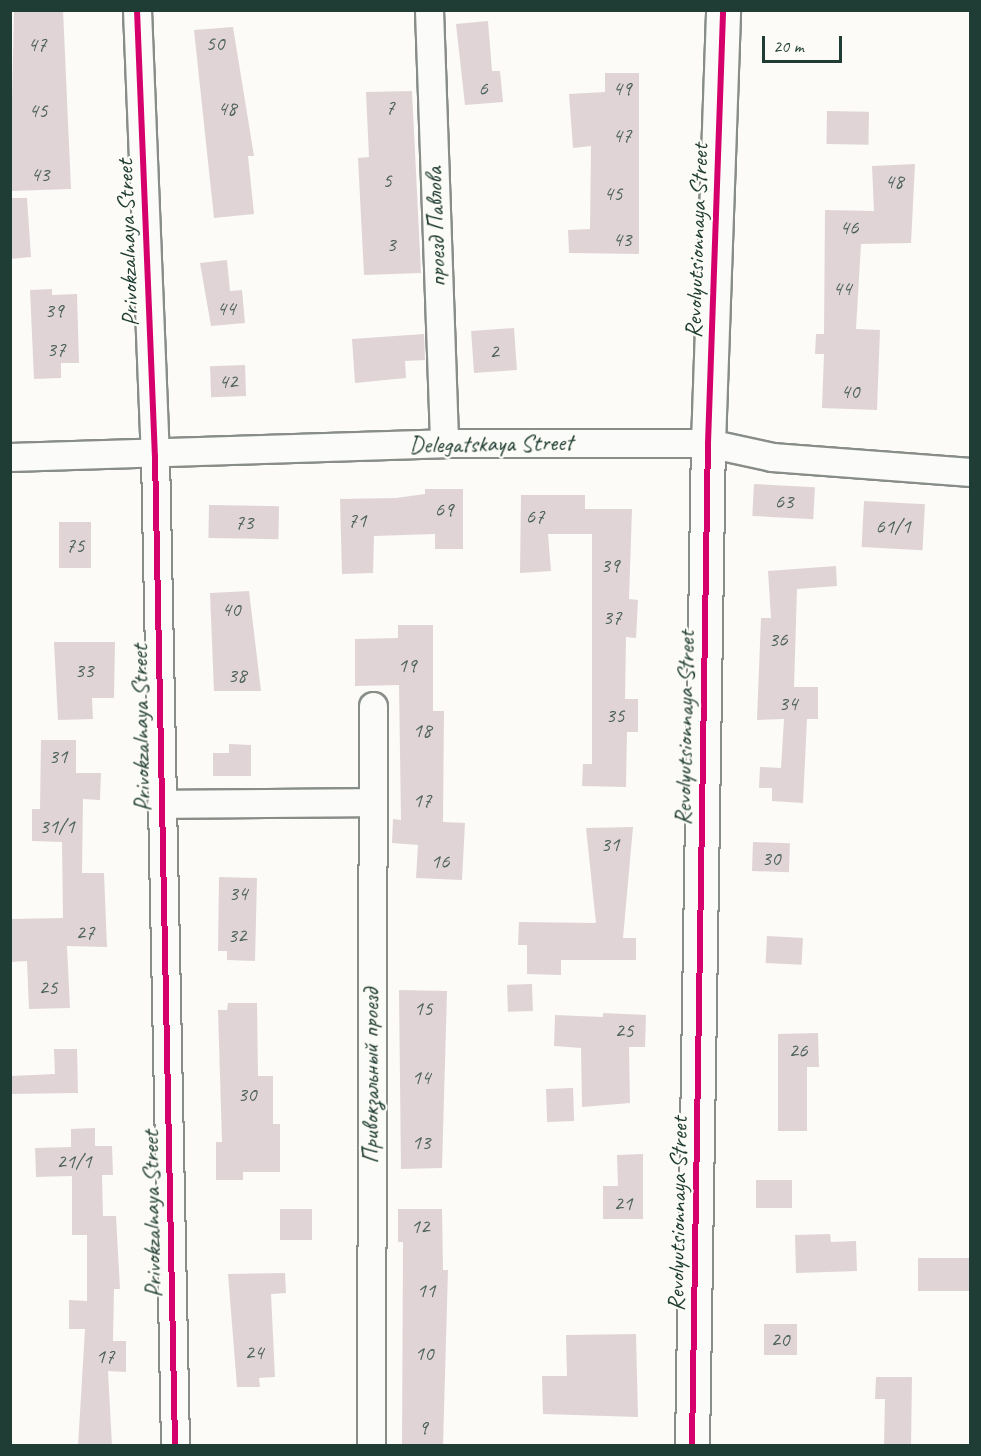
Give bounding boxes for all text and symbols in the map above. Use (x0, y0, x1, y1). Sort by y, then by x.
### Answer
scale bar (765, 24, 844, 62)
house number: 50 (206, 30, 224, 56)
house number: 47 (28, 31, 46, 57)
text: 20 m (773, 35, 804, 57)
house number: 6 (478, 75, 488, 101)
house number: 49 (613, 75, 631, 101)
house number: 7 (385, 94, 395, 120)
house number: 48 (218, 95, 236, 121)
house number: 45 (29, 97, 47, 123)
house number: 47 (613, 122, 631, 148)
street label: Revolyutsionnaya Street (679, 143, 715, 339)
street label: Privokzalnaya Street (111, 159, 145, 327)
house number: 43 (31, 161, 49, 187)
street label: проезд Павлова (420, 166, 452, 288)
house number: 5 (382, 167, 392, 193)
house number: 48 (885, 168, 903, 194)
house number: 45 (604, 180, 622, 206)
house number: 46 (840, 214, 858, 240)
house number: 43 (613, 226, 631, 252)
house number: 3 (386, 231, 396, 257)
house number: 44 (833, 275, 851, 301)
house number: 44 (217, 295, 235, 321)
house number: 39 (45, 297, 63, 323)
house number: 37 (47, 336, 65, 362)
house number: 2 (489, 338, 499, 364)
house number: 42 (219, 368, 237, 394)
house number: 40 (841, 378, 859, 404)
street label: Delegatskaya Street (409, 428, 573, 460)
house number: 63 (775, 488, 793, 514)
house number: 69 (435, 496, 453, 522)
house number: 67 (526, 503, 544, 529)
house number: 71 (348, 507, 366, 533)
house number: 73 (235, 509, 253, 535)
house number: 61/1 (875, 513, 911, 539)
house number: 75 (66, 532, 84, 558)
house number: 39 (601, 552, 619, 578)
house number: 40 (222, 596, 240, 622)
house number: 37 (603, 604, 621, 630)
house number: 36 (769, 626, 787, 652)
street label: Revolyutsionnaya Street (669, 630, 701, 826)
street label: Privokzalnaya Street (125, 644, 157, 812)
house number: 19 (398, 652, 416, 678)
house number: 33 (75, 657, 93, 683)
house number: 38 (228, 662, 246, 688)
house number: 34 (779, 690, 797, 716)
house number: 35 (606, 702, 624, 728)
house number: 18 (413, 717, 431, 743)
house number: 31 (49, 743, 67, 769)
house number: 17 (413, 787, 431, 813)
house number: 31/1 (39, 813, 75, 839)
house number: 31 (601, 831, 619, 857)
house number: 30 (762, 845, 780, 871)
house number: 16 (431, 848, 449, 874)
house number: 34 (229, 880, 247, 906)
house number: 27 (76, 919, 94, 945)
house number: 32 (228, 922, 246, 948)
house number: 25 (39, 974, 57, 1000)
street label: Привокзальный проезд (357, 988, 385, 1164)
house number: 15 (414, 995, 432, 1021)
house number: 25 (615, 1017, 633, 1043)
house number: 26 (789, 1037, 807, 1063)
house number: 14 (412, 1064, 430, 1090)
house number: 30 (238, 1081, 256, 1107)
street label: Revolyutsionnaya Street (662, 1116, 694, 1312)
house number: 13 (412, 1129, 430, 1155)
street label: Privokzalnaya Street (136, 1130, 168, 1298)
house number: 21/1 (56, 1148, 92, 1174)
house number: 21 (614, 1190, 632, 1216)
house number: 12 (411, 1213, 429, 1239)
house number: 11 (417, 1277, 435, 1303)
house number: 20 (771, 1326, 789, 1352)
house number: 24 (245, 1339, 263, 1365)
house number: 10 (415, 1340, 433, 1366)
house number: 17 (96, 1343, 114, 1369)
house number: 9 (418, 1414, 428, 1440)

